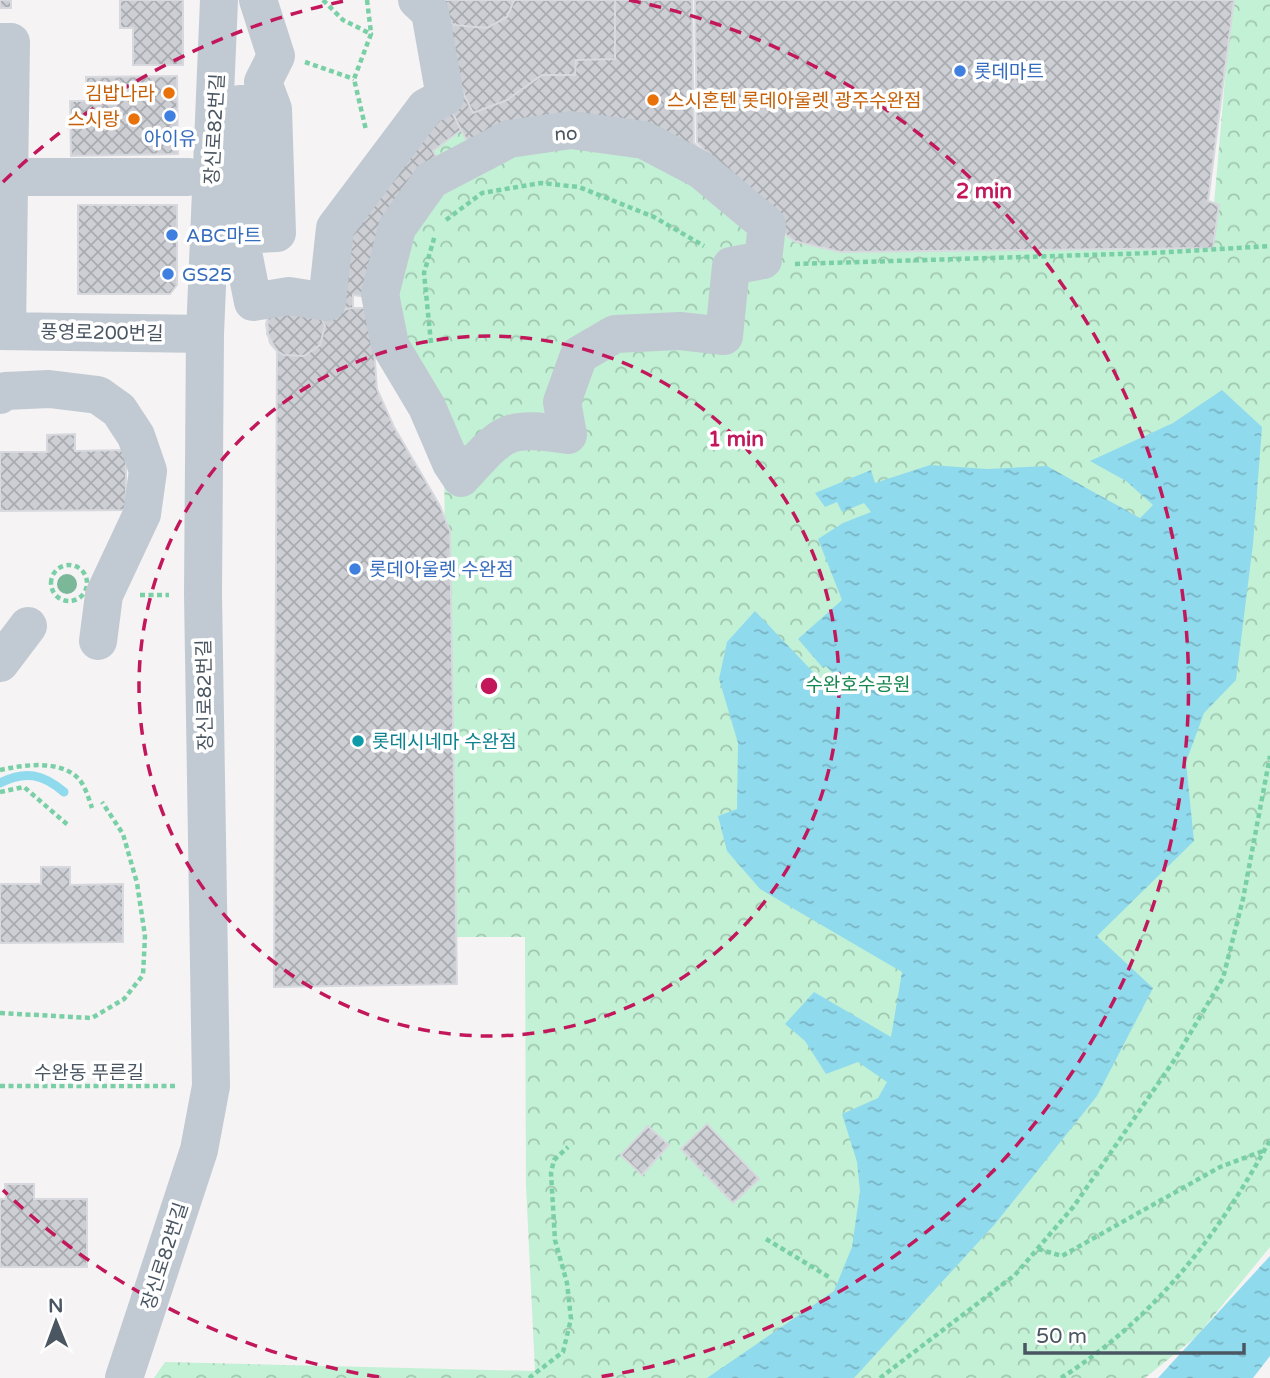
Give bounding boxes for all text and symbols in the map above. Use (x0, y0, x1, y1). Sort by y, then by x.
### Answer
place label: 롯데마트 (974, 61, 1044, 83)
marker: 롯데마트 (952, 63, 968, 79)
street label: 장신로82번길 (201, 73, 229, 185)
place label: 김밥나라 (85, 83, 155, 105)
marker: 김밥나라 (161, 85, 177, 101)
place label: 스시혼텐 롯데아울렛 광주수완점 (667, 90, 922, 112)
marker: 스시혼텐 롯데아울렛 광주수완점 (645, 92, 661, 108)
marker: 아이유 (162, 108, 178, 124)
place label: 스시랑 (68, 109, 120, 131)
marker: 스시랑 (126, 111, 142, 127)
street label: no (554, 122, 578, 146)
place label: 아이유 (144, 128, 196, 150)
text: 2 min (956, 179, 1012, 204)
place label: ABC마트 (186, 225, 262, 247)
marker: ABC마트 (164, 227, 180, 243)
place label: GS25 (182, 264, 232, 286)
marker: GS25 (160, 266, 176, 282)
street label: 풍영로200번길 (40, 321, 164, 345)
text: 1 min (708, 427, 764, 452)
place label: 롯데아울렛 수완점 (369, 559, 514, 581)
marker: 롯데아울렛 수완점 (347, 561, 363, 577)
street label: 장신로82번길 (193, 639, 217, 751)
centre of rings (477, 674, 501, 698)
park label: 수완호수공원 (806, 674, 910, 696)
place label: 롯데시네마 수완점 (372, 731, 517, 753)
marker: 롯데시네마 수완점 (350, 733, 366, 749)
street label: 수완동 푸른길 (34, 1062, 144, 1084)
street label: 장신로82번길 (137, 1200, 193, 1313)
north arrow (21, 1287, 91, 1357)
text: N (48, 1295, 64, 1317)
scale bar (1025, 1312, 1244, 1356)
text: 50 m (1036, 1324, 1087, 1349)

